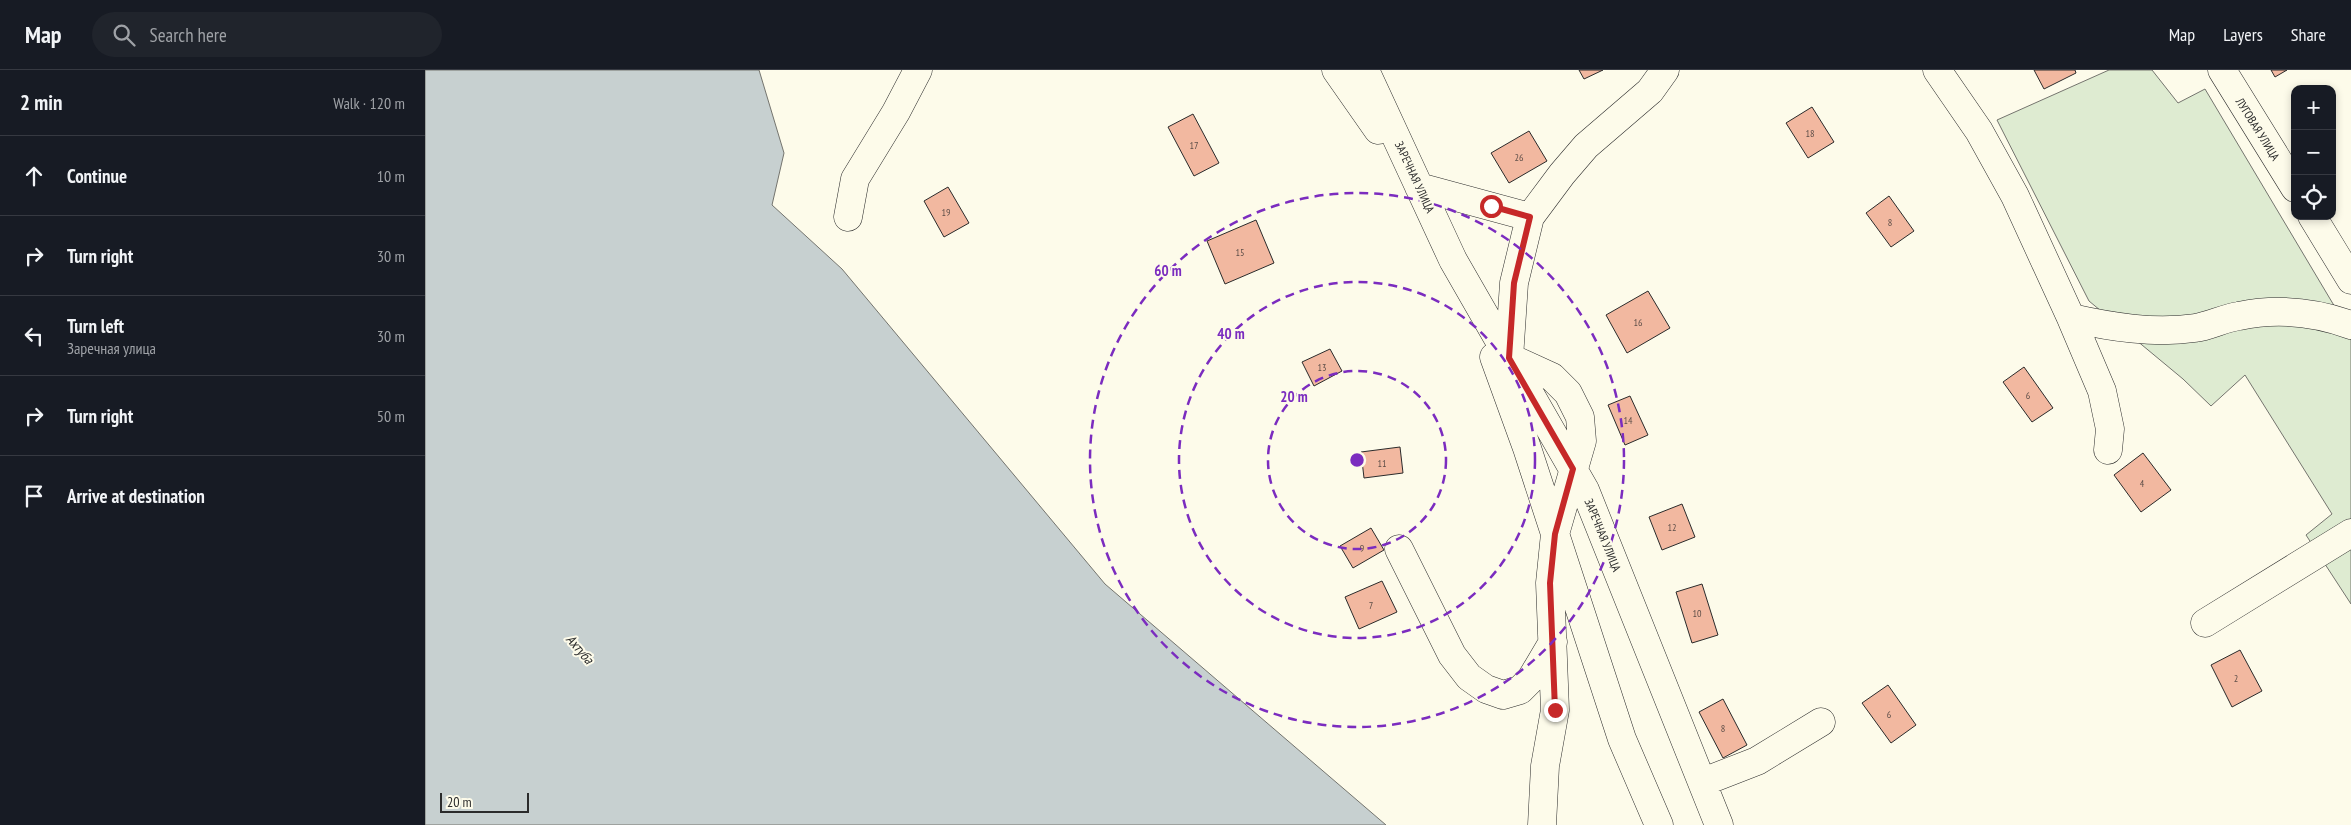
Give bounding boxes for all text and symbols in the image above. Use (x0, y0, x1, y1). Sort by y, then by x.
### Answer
search box (92, 12, 442, 57)
text: Map (25, 19, 62, 50)
icon: search (110, 21, 138, 49)
text: Search here (150, 23, 227, 47)
text: Map (2169, 23, 2195, 46)
text: Layers (2223, 23, 2263, 46)
text: Share (2291, 23, 2326, 46)
map controls (2291, 85, 2336, 220)
button: + (2291, 85, 2336, 130)
text: 2 min (20, 89, 62, 116)
text: Walk · 120 m (333, 93, 405, 113)
street label: ЛУГОВАЯ УЛИЦА (2232, 94, 2283, 163)
house number: 18 (1806, 127, 1815, 140)
button: − (2291, 130, 2336, 175)
house number: 17 (1190, 139, 1199, 152)
street label: ЗАРЕЧНАЯ УЛИЦА (1392, 139, 1438, 215)
house number: 26 (1515, 151, 1524, 164)
icon: ahead (20, 162, 48, 190)
text: Continue (67, 164, 127, 188)
text: 10 m (377, 166, 405, 186)
button: locate (2291, 175, 2336, 220)
route start (1480, 195, 1503, 218)
house number: 19 (942, 206, 951, 219)
house number: 8 (1888, 216, 1892, 229)
icon: right (20, 242, 48, 270)
text: Turn right (67, 244, 133, 268)
text: 30 m (377, 246, 405, 266)
house number: 15 (1236, 246, 1245, 259)
text: 60 m (1154, 261, 1182, 280)
text: Turn left (67, 314, 124, 338)
house number: 16 (1634, 316, 1643, 329)
icon: left (20, 322, 48, 350)
text: 40 m (1217, 324, 1245, 343)
text: 30 m (377, 326, 405, 346)
text: Заречная улица (67, 338, 156, 358)
house number: 13 (1318, 361, 1327, 374)
text: 20 m (1280, 387, 1308, 406)
house number: 6 (2026, 389, 2031, 402)
icon: right (20, 402, 48, 430)
text: Turn right (67, 404, 133, 428)
text: 50 m (377, 406, 405, 426)
house number: 14 (1624, 414, 1633, 427)
centre of rings (1348, 451, 1366, 469)
house number: 11 (1378, 457, 1387, 470)
house number: 4 (2140, 477, 2145, 490)
icon: arrive (20, 482, 48, 510)
text: Arrive at destination (67, 484, 205, 508)
street label: ЗАРЕЧНАЯ УЛИЦА (1582, 496, 1625, 574)
house number: 12 (1668, 521, 1677, 534)
house number: 9 (1360, 542, 1364, 555)
house number: 7 (1369, 599, 1373, 612)
house number: 10 (1693, 607, 1702, 620)
water label: Ахтуба (562, 630, 599, 669)
house number: 2 (2234, 672, 2238, 685)
route end (1544, 699, 1567, 722)
house number: 6 (1887, 708, 1892, 721)
house number: 8 (1721, 722, 1725, 735)
scale bar (440, 790, 529, 813)
text: 20 m (447, 793, 472, 811)

